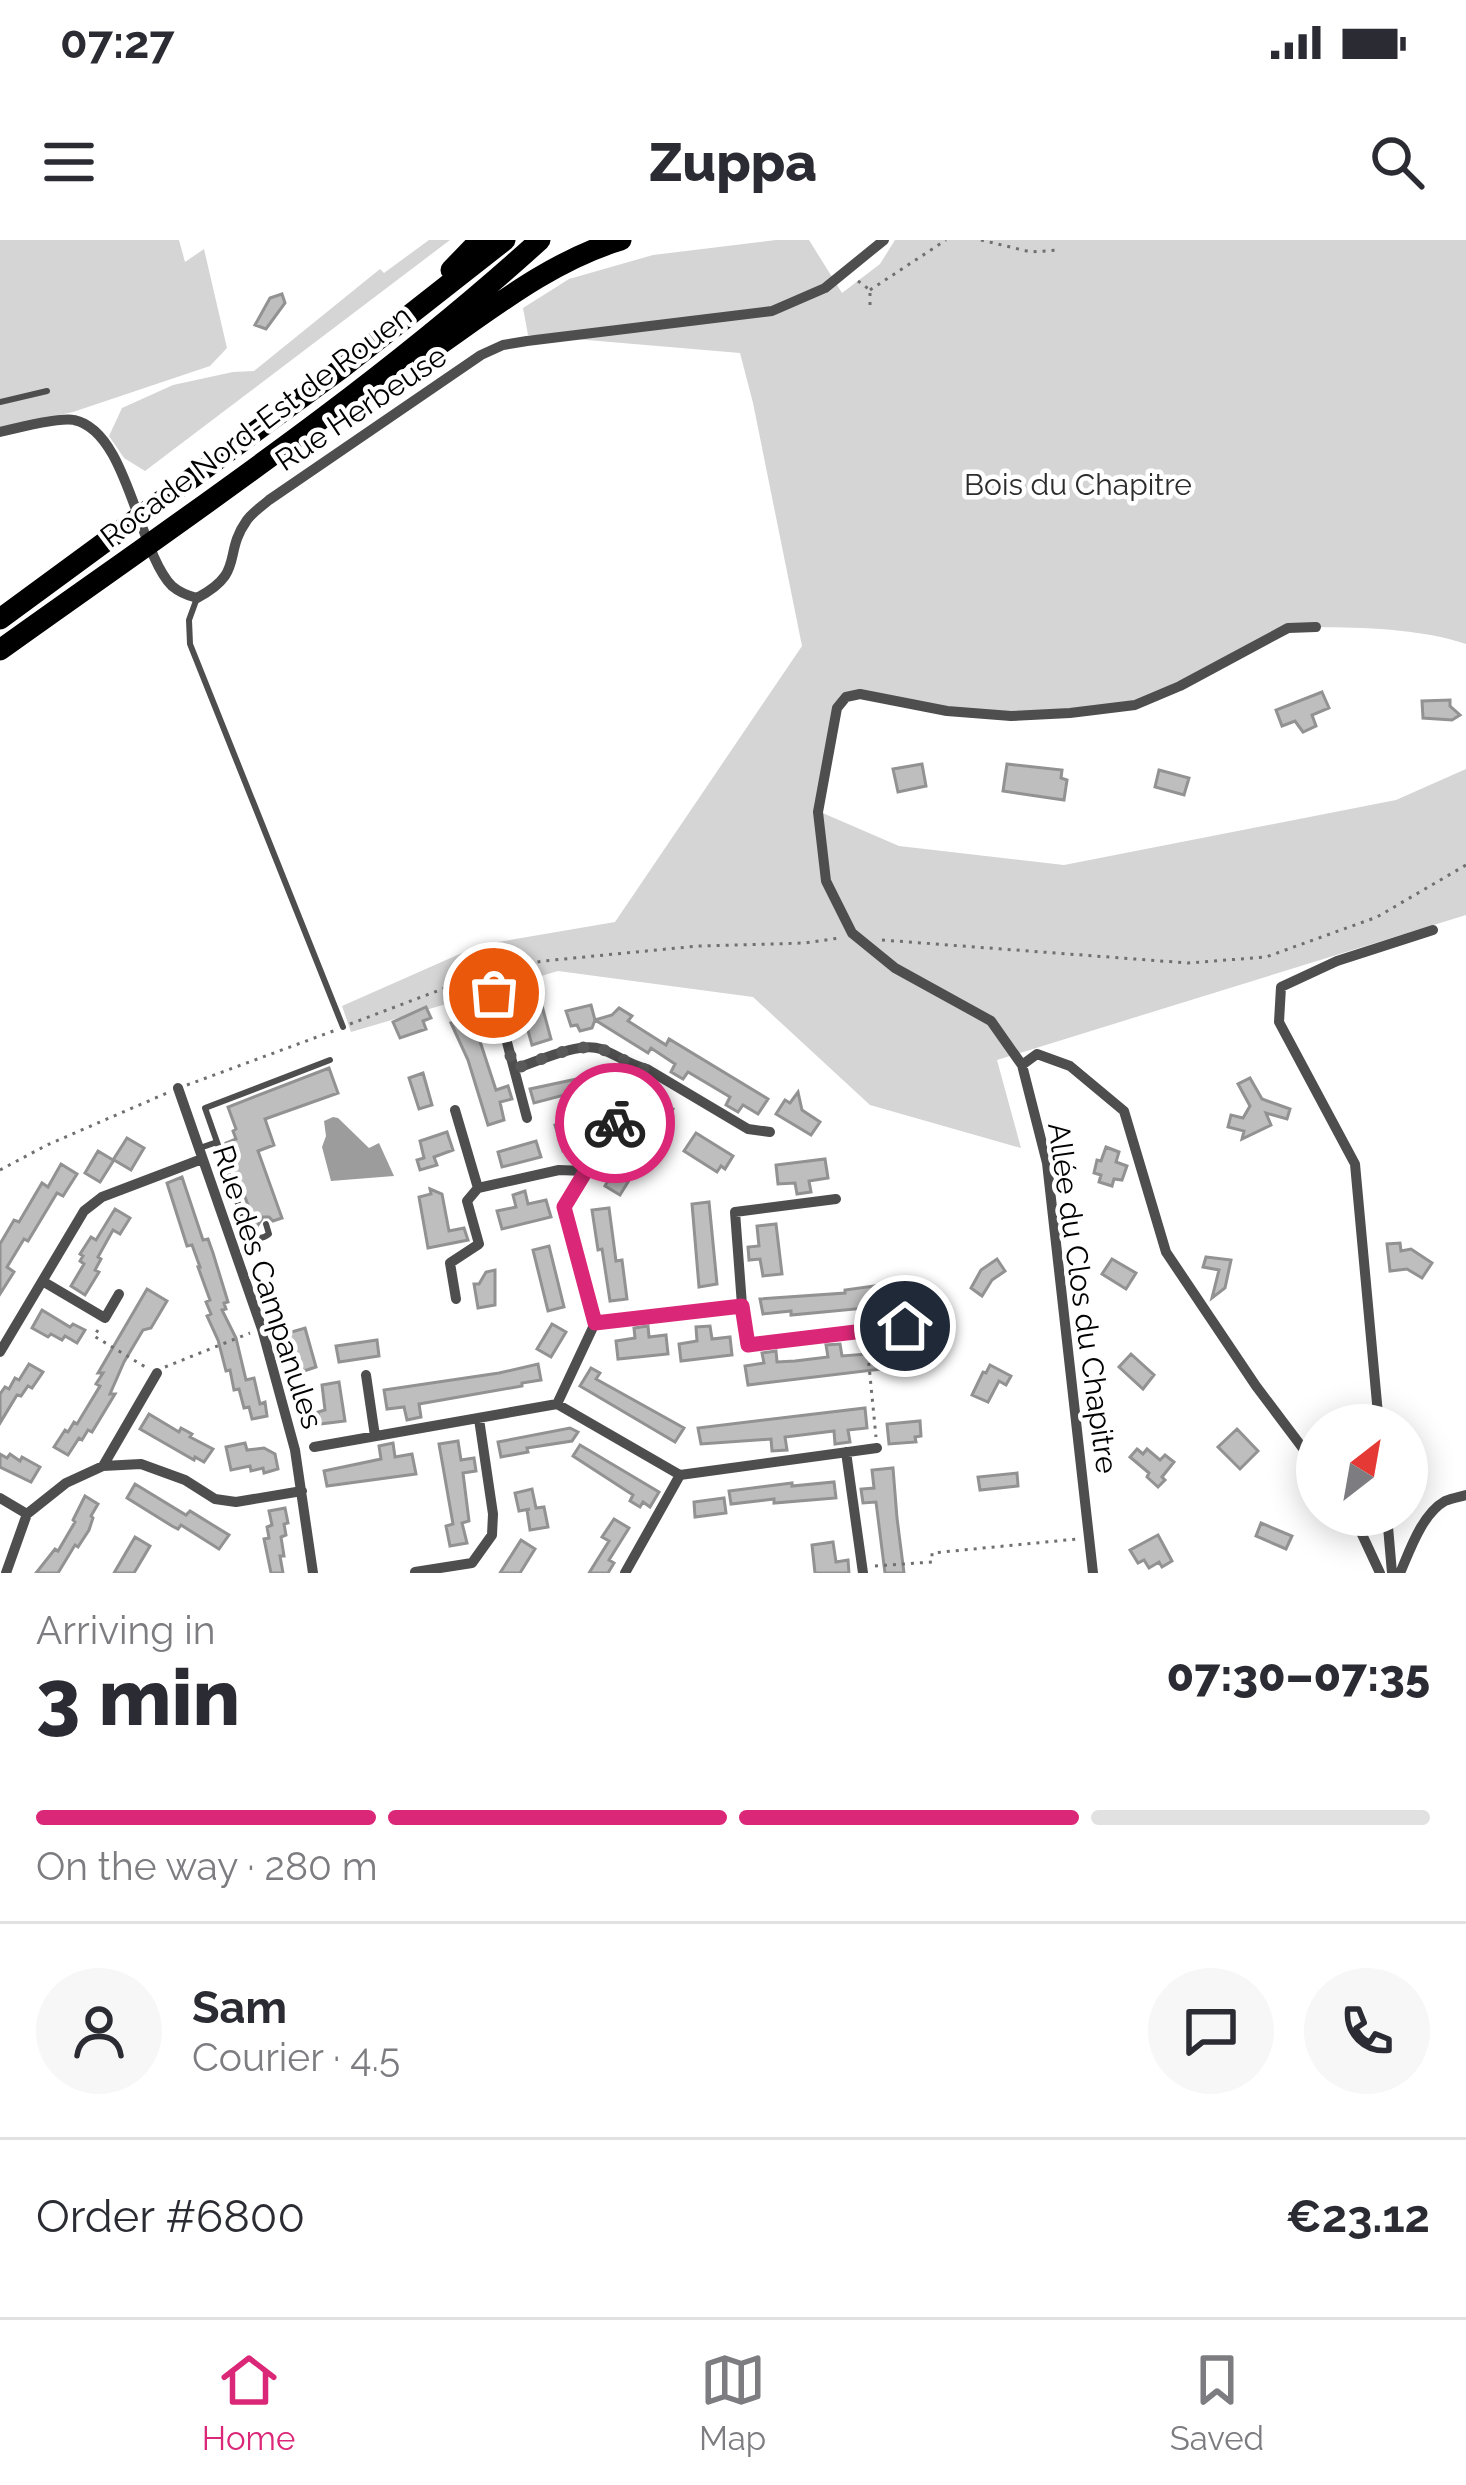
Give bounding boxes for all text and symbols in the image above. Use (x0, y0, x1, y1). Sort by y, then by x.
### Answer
text: 07:27 (60, 16, 175, 69)
icon: menu (36, 129, 102, 195)
icon: search (1364, 129, 1430, 195)
text: Zuppa (649, 130, 817, 194)
street label: Rocade Nord-Est de Rouen (94, 298, 418, 554)
street label: Rue Herbeuse (269, 338, 453, 478)
park label: Bois du Chapitre (964, 467, 1192, 502)
pin (443, 942, 545, 1044)
icon: bag (461, 960, 527, 1026)
courier (555, 1063, 675, 1183)
icon: bike (582, 1090, 648, 1156)
street label: Allée du Clos du Chapitre (1041, 1120, 1125, 1476)
street label: Rue des Campanules (206, 1141, 330, 1433)
pin (854, 1275, 956, 1377)
icon: home (872, 1293, 938, 1359)
north arrow (1296, 1404, 1428, 1536)
map controls (1296, 1404, 1428, 1536)
text: Arriving in (36, 1607, 216, 1653)
text: 07:30–07:35 (1167, 1649, 1430, 1702)
text: 3 min (36, 1652, 240, 1743)
text: On the way · 280 m (36, 1843, 378, 1889)
button: person (36, 1968, 162, 2094)
button: chat (1148, 1968, 1274, 2094)
button: phone (1304, 1968, 1430, 2094)
text: Sam (192, 1981, 287, 2034)
text: Courier · 4.5 (192, 2034, 400, 2080)
text: Order #6800 (36, 2190, 305, 2243)
text: €23.12 (1286, 2190, 1430, 2243)
tab: Home (202, 2347, 295, 2458)
tab: Map (699, 2347, 766, 2458)
tab: Saved (1170, 2347, 1264, 2458)

